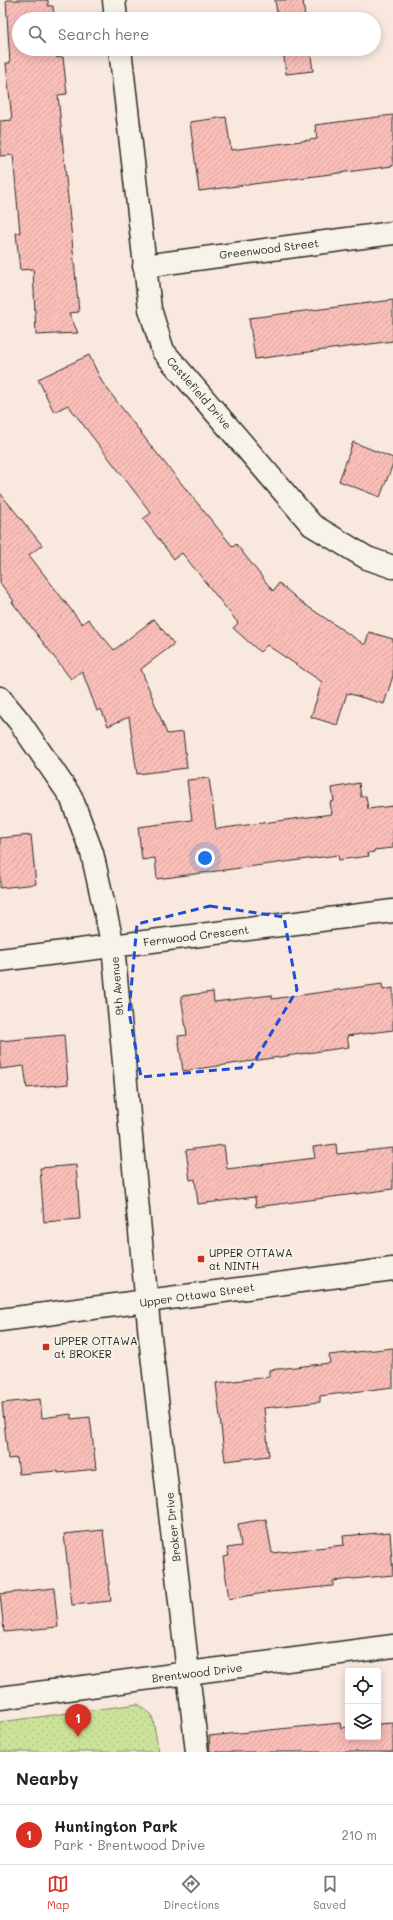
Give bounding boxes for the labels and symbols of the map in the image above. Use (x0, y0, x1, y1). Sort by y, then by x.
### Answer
street label: Greenwood Street (218, 235, 320, 262)
street label: Castlefield Drive (164, 353, 235, 432)
your location (195, 848, 215, 868)
street label: Fernwood Crescent (142, 922, 250, 949)
street label: 9th Avenue (106, 956, 127, 1016)
place label: UPPER OTTAWA at NINTH (209, 1245, 293, 1273)
marker: UPPER OTTAWA at NINTH (196, 1254, 206, 1264)
street label: Upper Ottawa Street (138, 1279, 256, 1310)
place label: UPPER OTTAWA at BROKER (54, 1333, 138, 1361)
marker: UPPER OTTAWA at BROKER (41, 1342, 51, 1352)
street label: Broker Drive (161, 1491, 184, 1562)
street label: Brentwood Drive (151, 1659, 243, 1686)
pin: 1 (65, 1704, 91, 1737)

